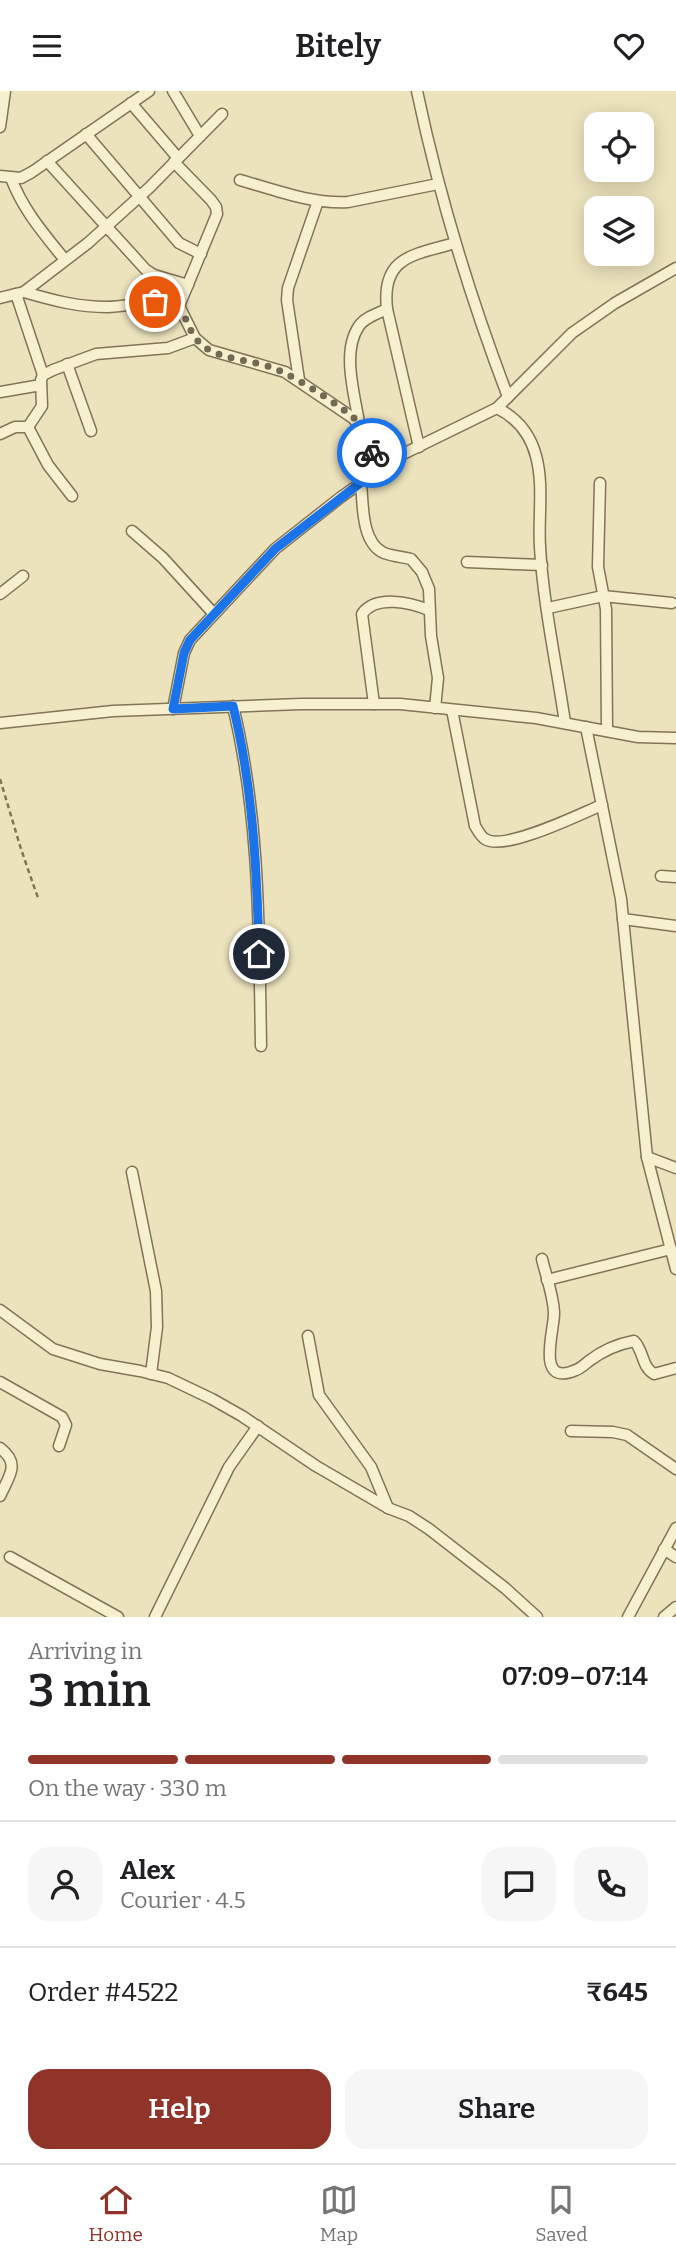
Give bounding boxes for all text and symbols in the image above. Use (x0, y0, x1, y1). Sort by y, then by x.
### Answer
icon: menu (28, 27, 66, 65)
text: Bitely (295, 27, 381, 65)
icon: heart (610, 27, 648, 65)
map controls (584, 112, 654, 266)
button: locate (584, 112, 654, 182)
button: layers (584, 196, 654, 266)
pin (125, 272, 185, 332)
icon: bag (136, 283, 174, 321)
courier (337, 418, 407, 488)
icon: bike (353, 434, 391, 472)
pin (229, 924, 289, 984)
icon: home (240, 935, 278, 973)
text: Arriving in (28, 1637, 142, 1665)
text: 07:09–07:14 (501, 1661, 648, 1692)
text: 3 min (28, 1663, 151, 1718)
text: On the way · 330 m (28, 1774, 227, 1802)
button: person (28, 1847, 102, 1921)
button: chat (482, 1847, 556, 1921)
button: phone (574, 1847, 648, 1921)
text: Alex (120, 1855, 175, 1886)
text: Courier · 4.5 (120, 1886, 246, 1914)
text: Order #4522 (28, 1977, 178, 2008)
text: ₹645 (586, 1977, 648, 2008)
button: Help (28, 2069, 331, 2149)
button: Share (345, 2069, 648, 2149)
tab: Home (89, 2181, 143, 2246)
tab: Map (320, 2181, 358, 2246)
tab: Saved (535, 2181, 587, 2246)

